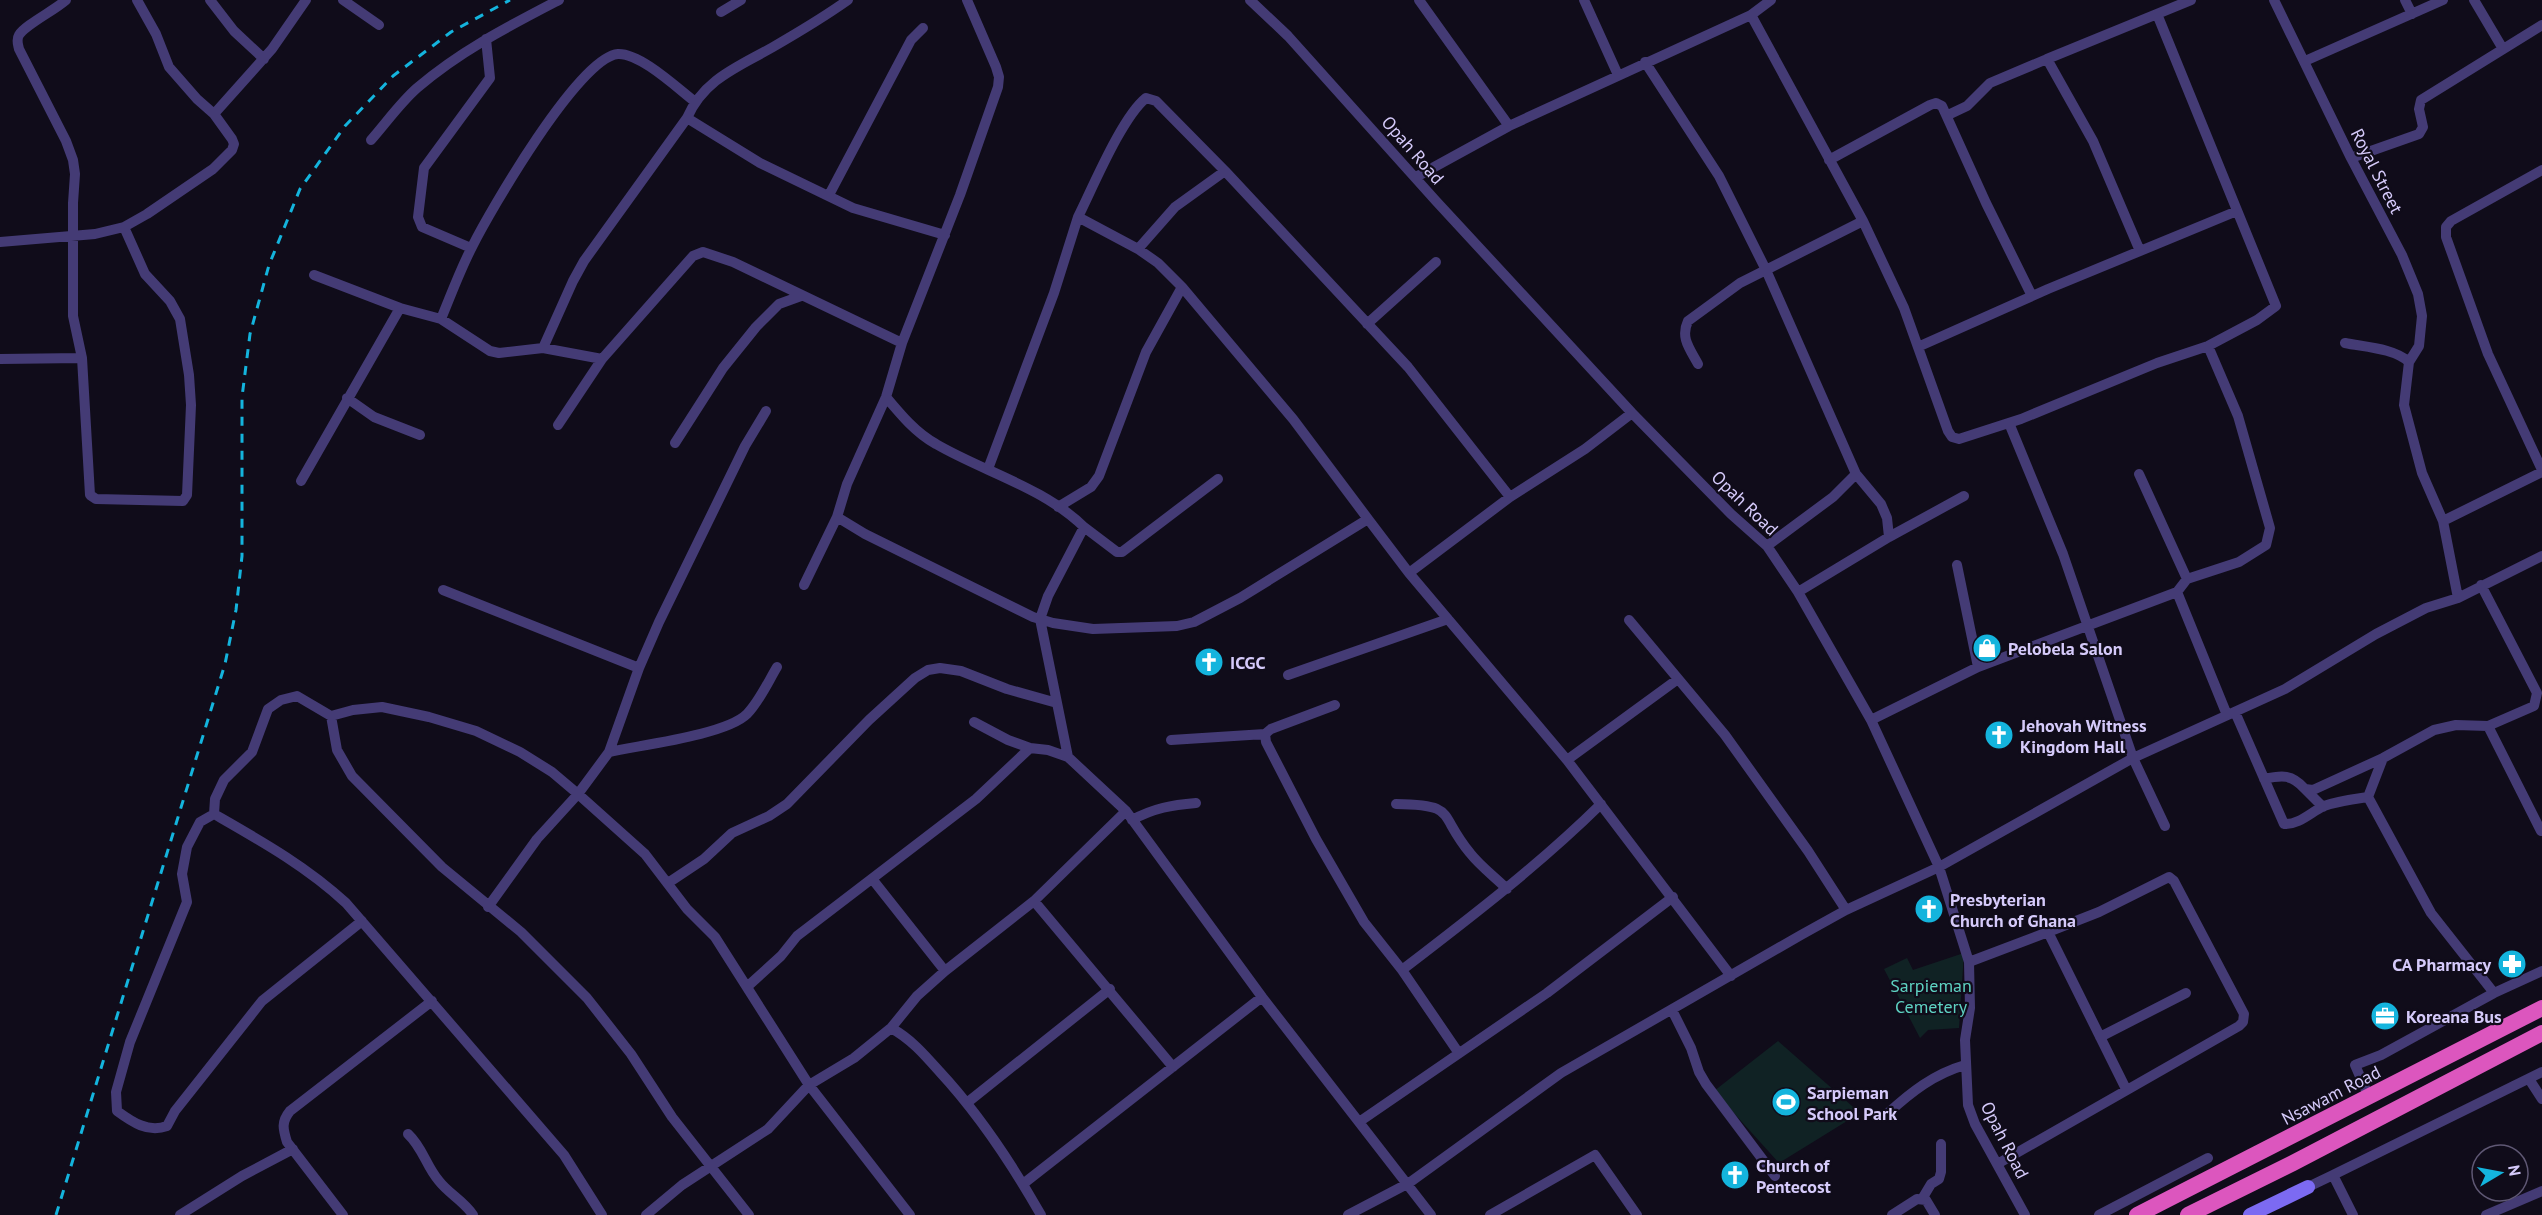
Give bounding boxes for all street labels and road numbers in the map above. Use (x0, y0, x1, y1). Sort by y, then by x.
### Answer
street label: Opah Road (1377, 111, 1449, 189)
street label: Royal Street (2346, 125, 2408, 217)
street label: Opah Road (1707, 466, 1783, 540)
street label: Nsawam Road (2278, 1060, 2384, 1130)
street label: Opah Road (1976, 1097, 2034, 1183)

